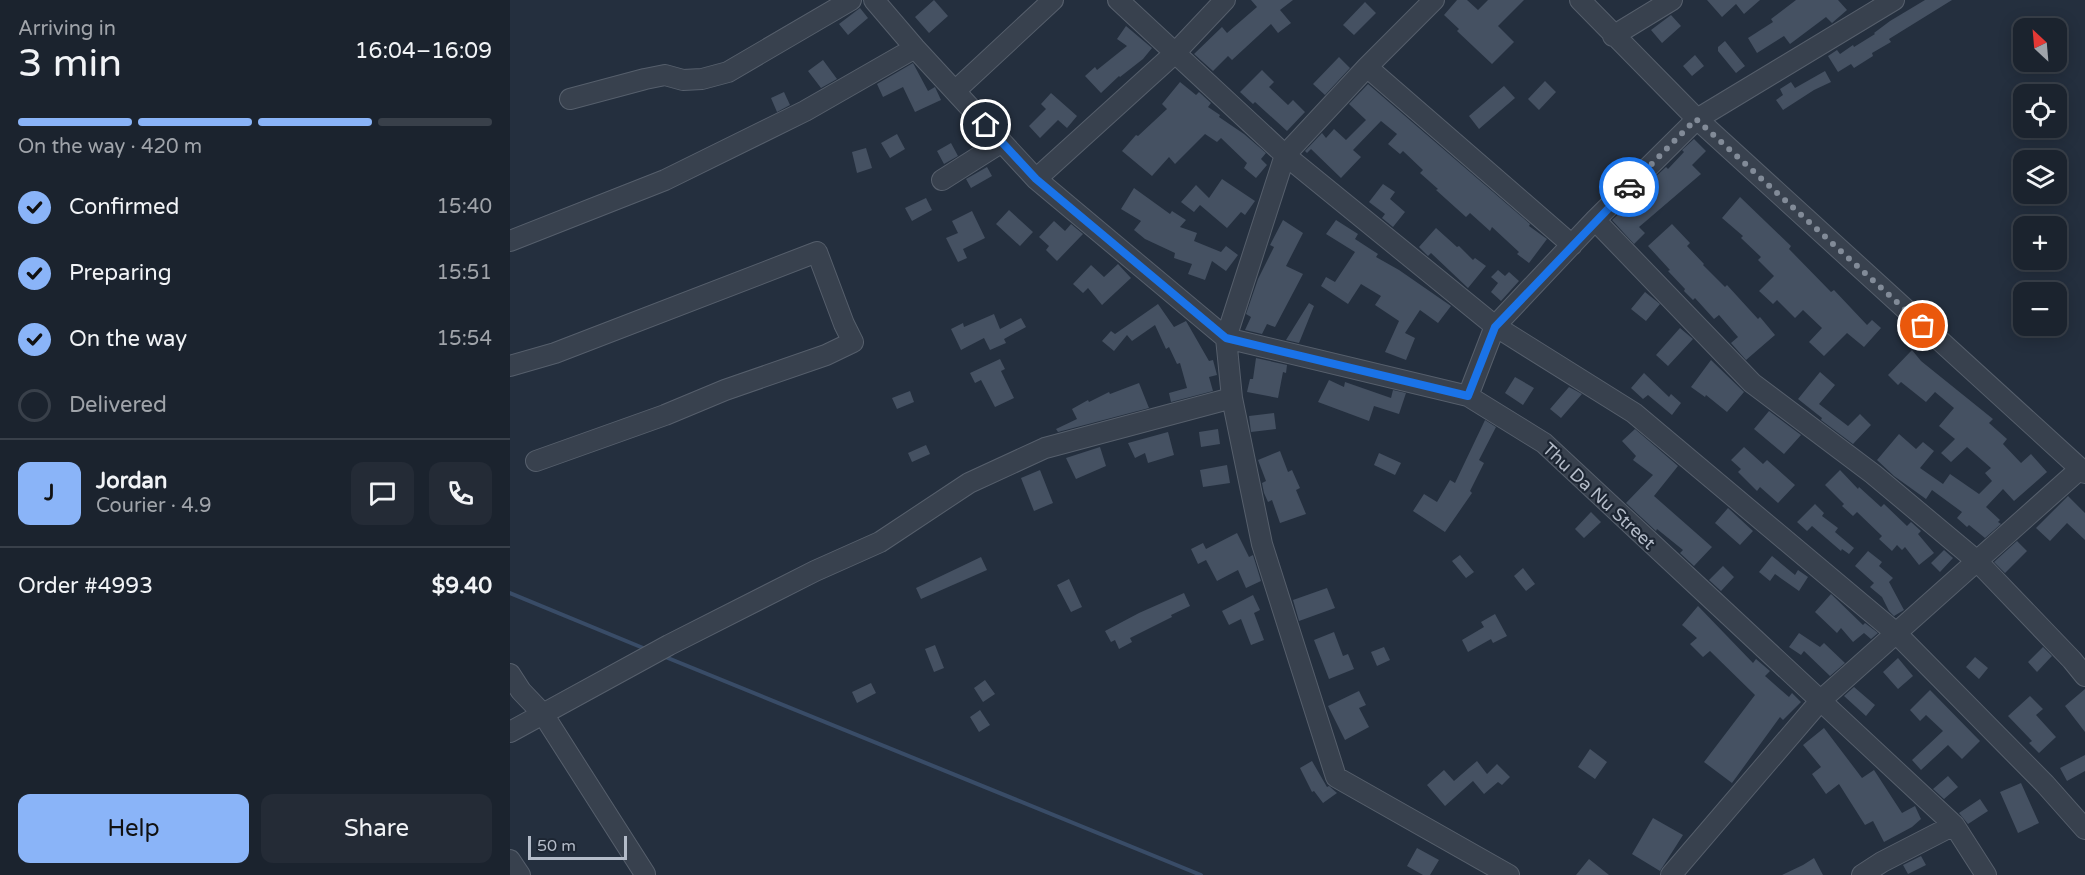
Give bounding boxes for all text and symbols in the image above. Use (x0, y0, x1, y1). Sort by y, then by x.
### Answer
text: Arriving in (18, 17, 116, 41)
north arrow (2013, 18, 2067, 72)
map controls (2013, 18, 2067, 336)
text: 16:04–16:09 (355, 38, 492, 64)
text: 3 min (18, 40, 122, 87)
button: locate (2013, 84, 2067, 138)
pin (960, 99, 1011, 150)
icon: home (969, 108, 1002, 141)
text: On the way · 420 m (18, 135, 202, 159)
button: layers (2013, 150, 2067, 204)
courier (1599, 157, 1659, 217)
icon: car (1613, 171, 1646, 204)
icon: check (18, 191, 51, 224)
text: Confirmed (69, 194, 179, 220)
text: 15:40 (437, 195, 492, 219)
button: + (2013, 216, 2067, 270)
icon: check (18, 257, 51, 290)
text: Preparing (69, 260, 172, 286)
text: 15:51 (437, 261, 492, 285)
button: − (2013, 282, 2067, 336)
pin (1897, 300, 1948, 351)
icon: bag (1906, 309, 1939, 342)
icon: check (18, 323, 51, 356)
text: On the way (69, 326, 187, 352)
text: 15:54 (437, 327, 492, 351)
text: Delivered (69, 392, 167, 418)
street label: Thu Da Nu Street (1538, 438, 1660, 554)
button: chat (351, 462, 414, 525)
button: phone (429, 462, 492, 525)
text: Jordan (96, 468, 167, 494)
text: J (44, 480, 55, 506)
text: Courier · 4.9 (96, 494, 211, 518)
text: Order #4993 (18, 573, 153, 599)
text: $9.40 (432, 573, 492, 599)
button: Help (18, 794, 249, 863)
button: Share (261, 794, 492, 863)
scale bar (528, 833, 627, 860)
text: 50 m (537, 836, 576, 856)

